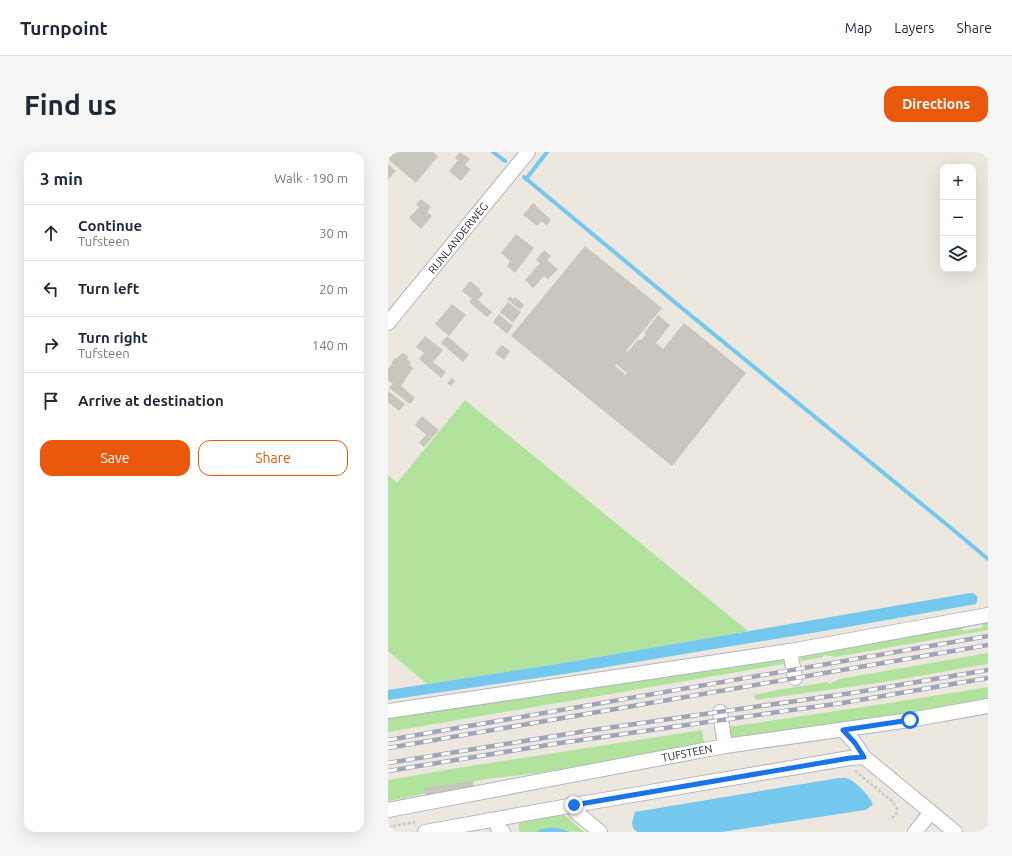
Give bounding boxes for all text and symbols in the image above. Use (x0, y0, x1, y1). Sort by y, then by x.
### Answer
text: Turnpoint (20, 17, 108, 39)
text: Map (845, 20, 872, 36)
text: Layers (894, 20, 934, 36)
text: Share (956, 20, 992, 36)
button: Directions (884, 86, 988, 122)
text: Find us (24, 89, 117, 120)
map controls (940, 164, 976, 272)
button: + (940, 164, 976, 200)
text: 3 min (40, 169, 83, 188)
text: Walk · 190 m (274, 171, 348, 185)
street label: RIJNLANDERWEG (426, 200, 490, 276)
button: − (940, 200, 976, 236)
text: Continue (78, 217, 142, 234)
icon: ahead (40, 222, 62, 244)
text: 30 m (319, 226, 348, 240)
text: Tufsteen (78, 234, 130, 248)
button: layers (940, 236, 976, 272)
icon: left (40, 278, 62, 300)
text: Turn left (78, 280, 139, 297)
text: 20 m (319, 282, 348, 296)
text: Turn right (78, 329, 148, 346)
icon: right (40, 334, 62, 356)
text: 140 m (312, 338, 348, 352)
text: Tufsteen (78, 346, 130, 360)
icon: arrive (40, 390, 62, 412)
text: Arrive at destination (78, 392, 224, 409)
button: Save (40, 440, 190, 476)
button: Share (198, 440, 348, 476)
route start (901, 711, 919, 729)
street label: TUFSTEEN (661, 742, 713, 764)
route end (565, 796, 583, 814)

